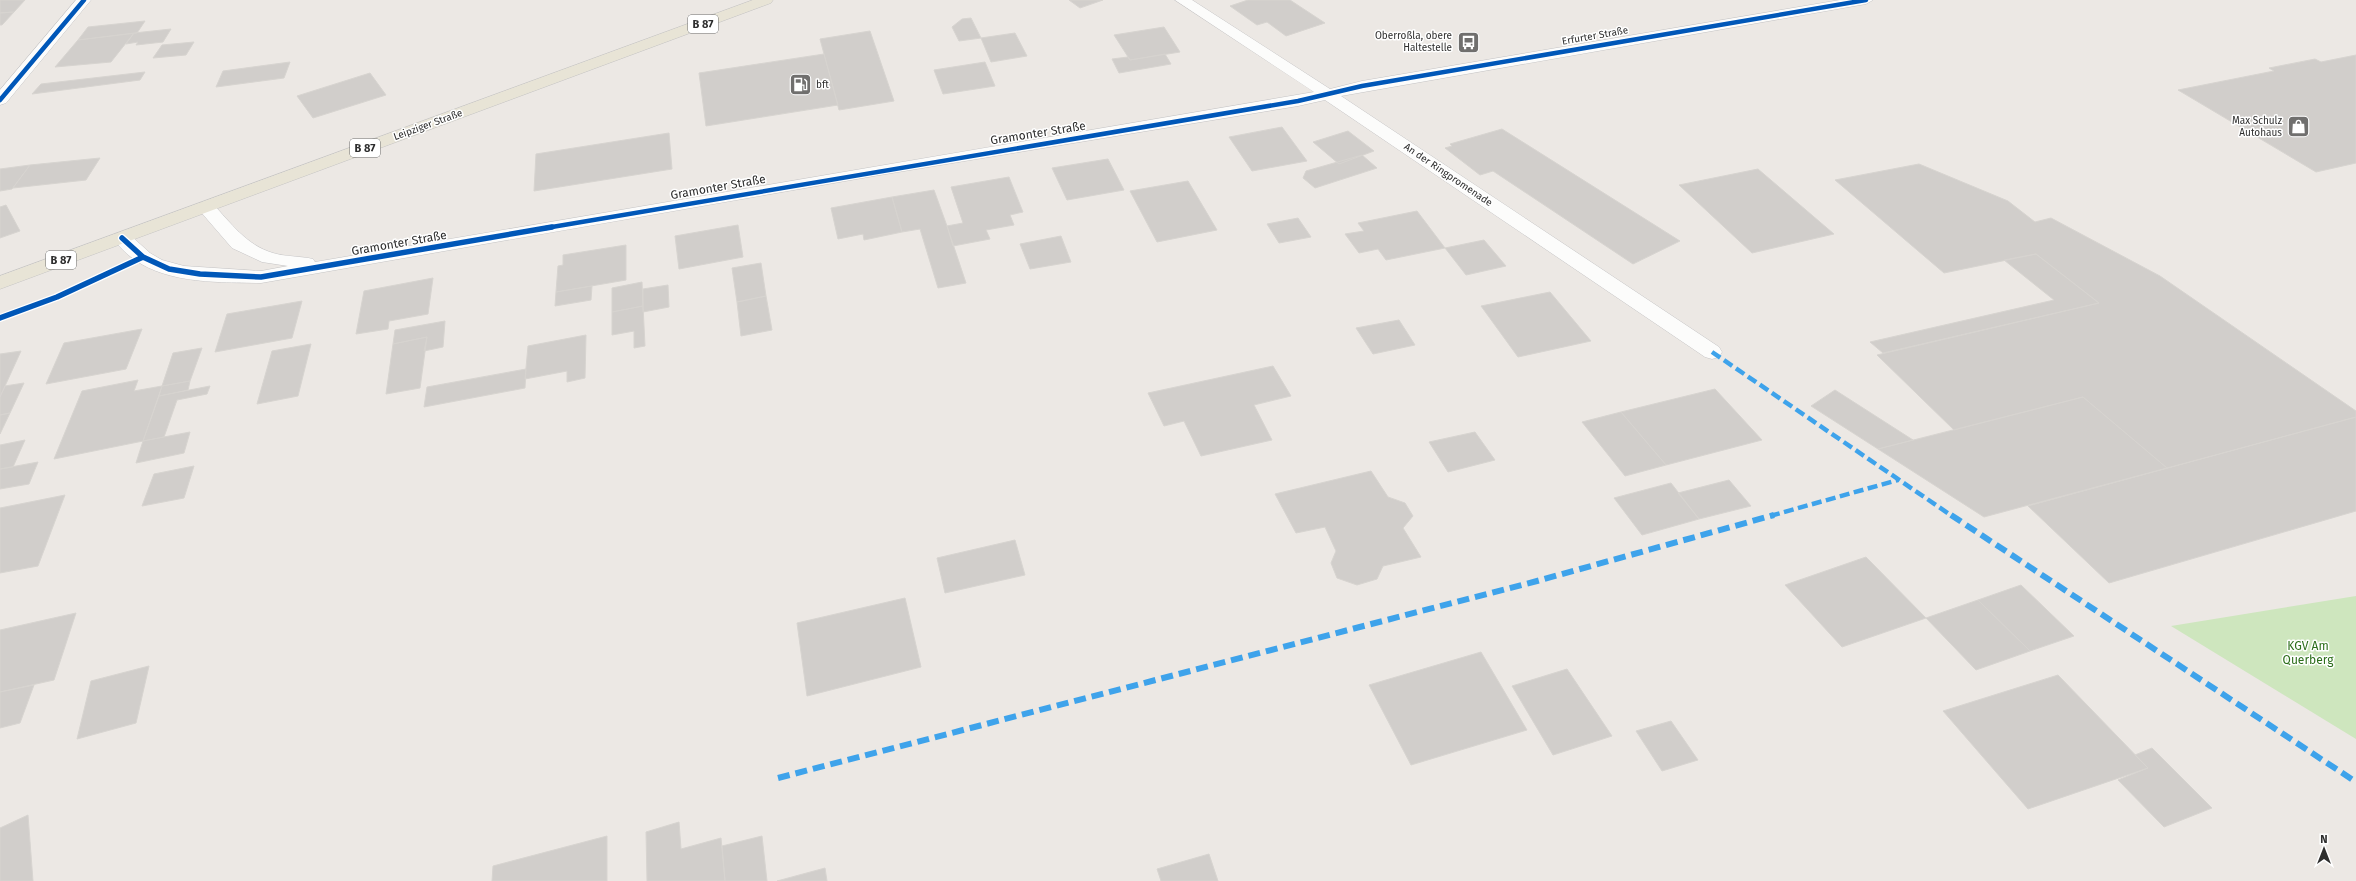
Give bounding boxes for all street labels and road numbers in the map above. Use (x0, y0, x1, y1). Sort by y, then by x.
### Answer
road number: B 87 (688, 15, 718, 33)
street label: Erfurter Straße (1561, 24, 1629, 48)
street label: Leipziger Straße (392, 107, 464, 143)
street label: Gramonter Straße (989, 119, 1087, 147)
road number: B 87 (350, 139, 380, 157)
street label: An der Ringpromenade (1401, 141, 1495, 209)
street label: Gramonter Straße (669, 172, 767, 202)
street label: Gramonter Straße (350, 228, 448, 258)
road number: B 87 (46, 251, 76, 269)

